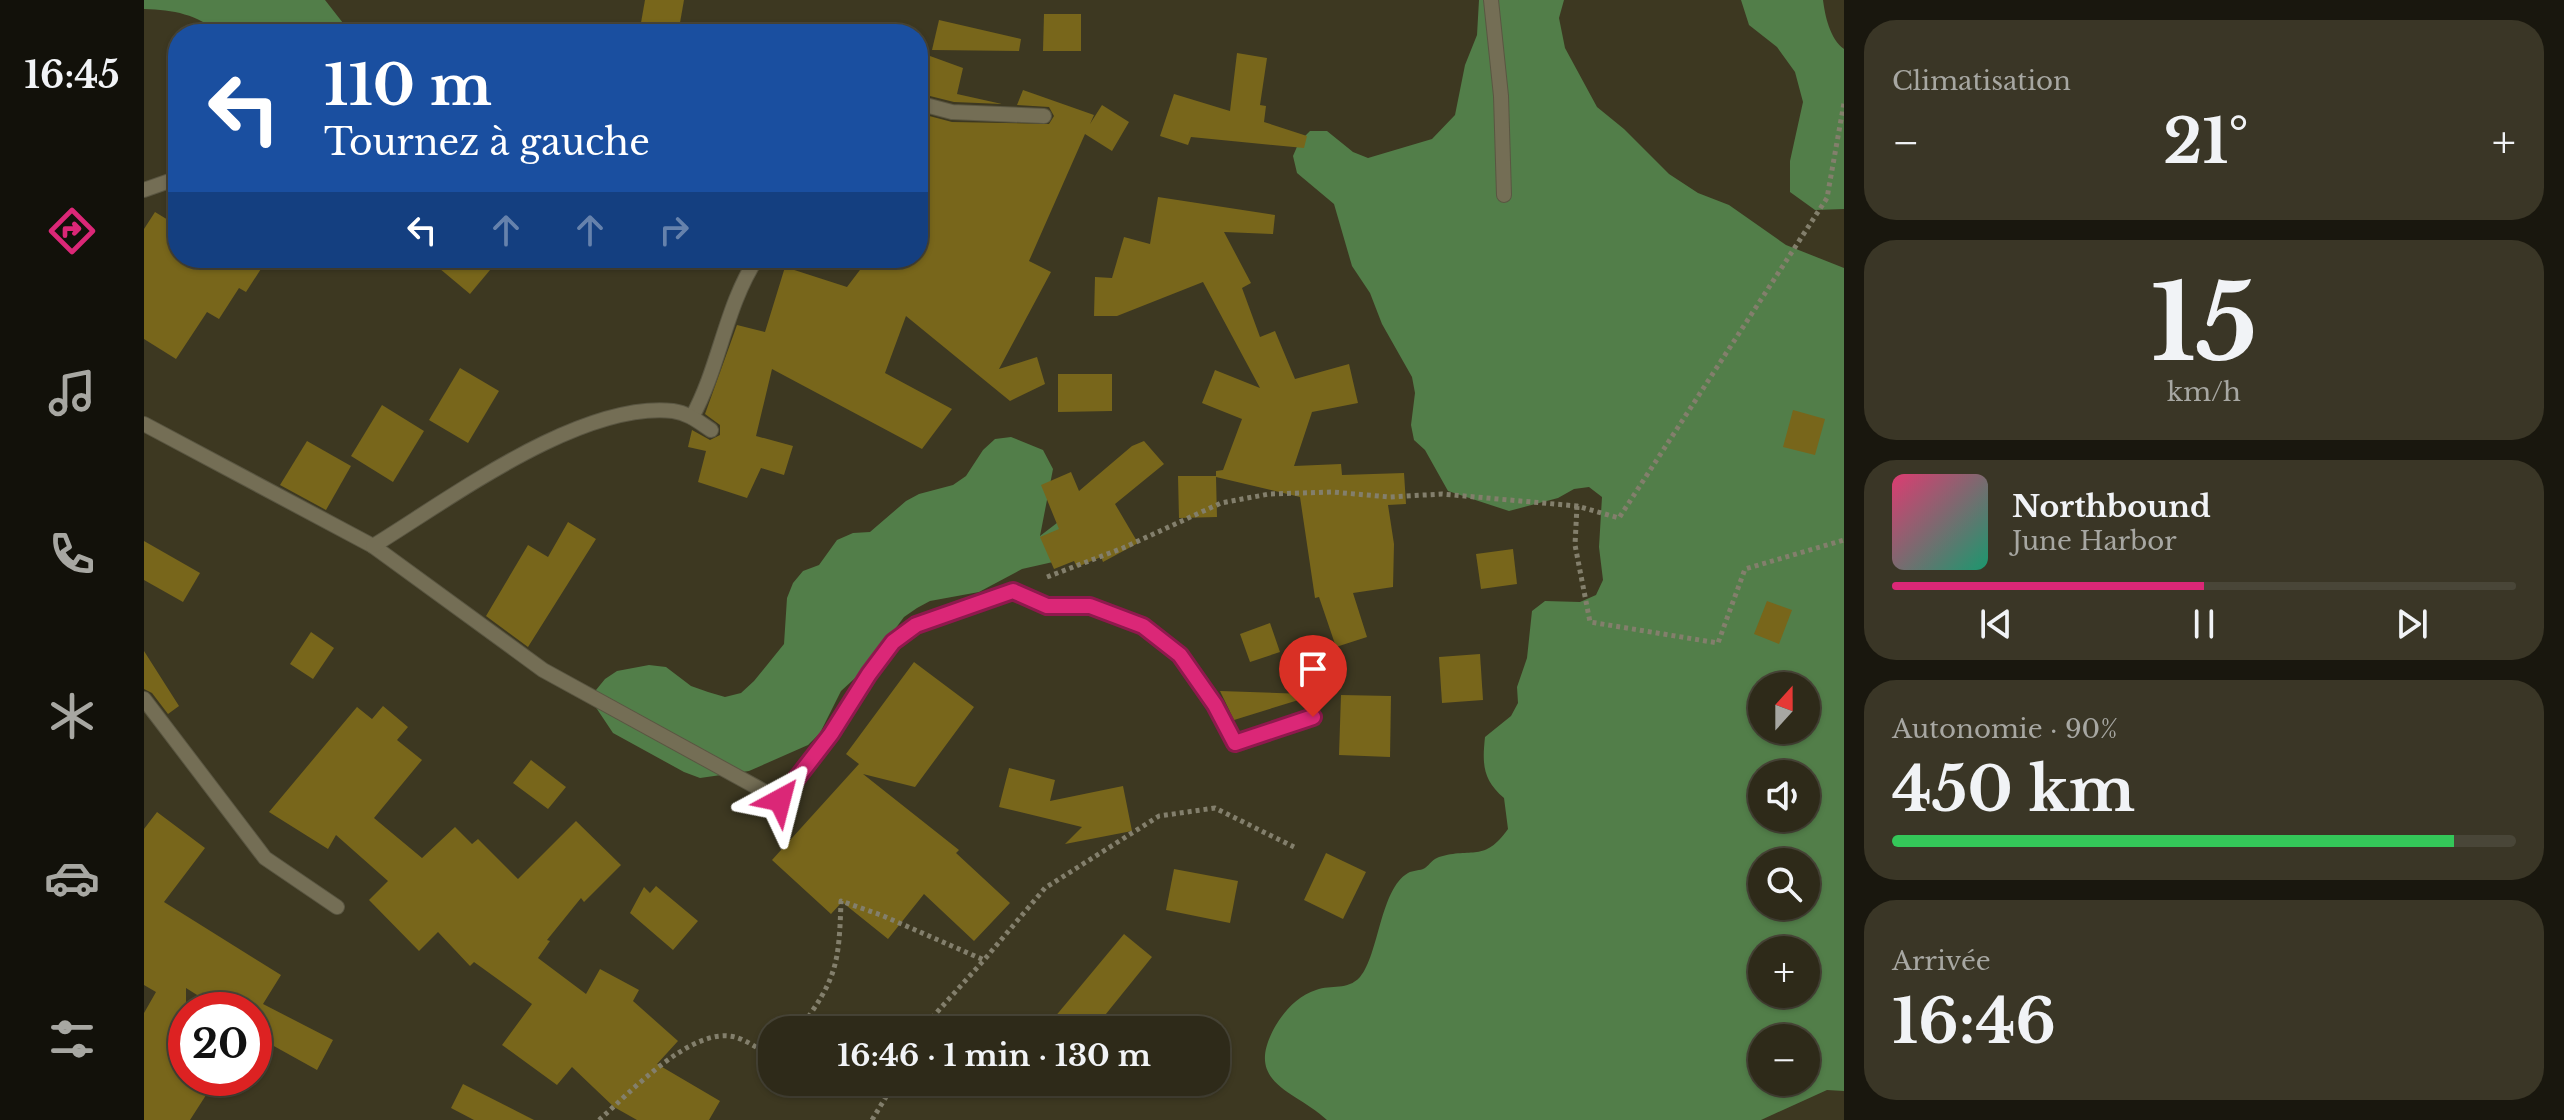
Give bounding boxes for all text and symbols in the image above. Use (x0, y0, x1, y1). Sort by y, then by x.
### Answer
text: 110 m (324, 51, 492, 120)
text: 16:45 (24, 53, 120, 98)
icon: left (192, 56, 296, 160)
text: Climatisation (1892, 65, 2071, 97)
text: 21° (2163, 105, 2248, 179)
text: − (1892, 115, 1920, 170)
text: + (2492, 115, 2516, 170)
text: Tournez à gauche (324, 120, 650, 165)
icon: directions (44, 203, 100, 259)
icon: left (400, 208, 444, 252)
icon: ahead (484, 208, 528, 252)
icon: ahead (568, 208, 612, 252)
icon: right (652, 208, 696, 252)
text: 15 (2150, 259, 2258, 388)
icon: music (44, 365, 100, 421)
text: km/h (2167, 376, 2241, 408)
text: Northbound (2012, 488, 2211, 525)
text: June Harbor (2012, 525, 2177, 557)
icon: phone (44, 526, 100, 582)
icon: previous (1974, 602, 2018, 646)
icon: pause (2182, 602, 2226, 646)
icon: next (2390, 602, 2434, 646)
pin (1279, 635, 1347, 717)
icon: arrive (1291, 647, 1335, 691)
north arrow (1748, 672, 1820, 744)
map controls (1748, 672, 1820, 1096)
icon: climate (44, 688, 100, 744)
text: Autonomie · 90% (1892, 713, 2118, 745)
text: 450 km (1892, 753, 2135, 827)
position arrow (738, 758, 822, 842)
button: sound (1748, 760, 1820, 832)
button: search (1748, 848, 1820, 920)
icon: car (44, 850, 100, 906)
button: + (1748, 936, 1820, 1008)
text: Arrivée (1892, 945, 1991, 977)
text: 16:46 (1892, 985, 2056, 1059)
speed limit sign: 20 (168, 992, 272, 1096)
icon: filters (44, 1011, 100, 1067)
button: − (1748, 1024, 1820, 1096)
text: 16:46 · 1 min · 130 m (837, 1037, 1151, 1074)

